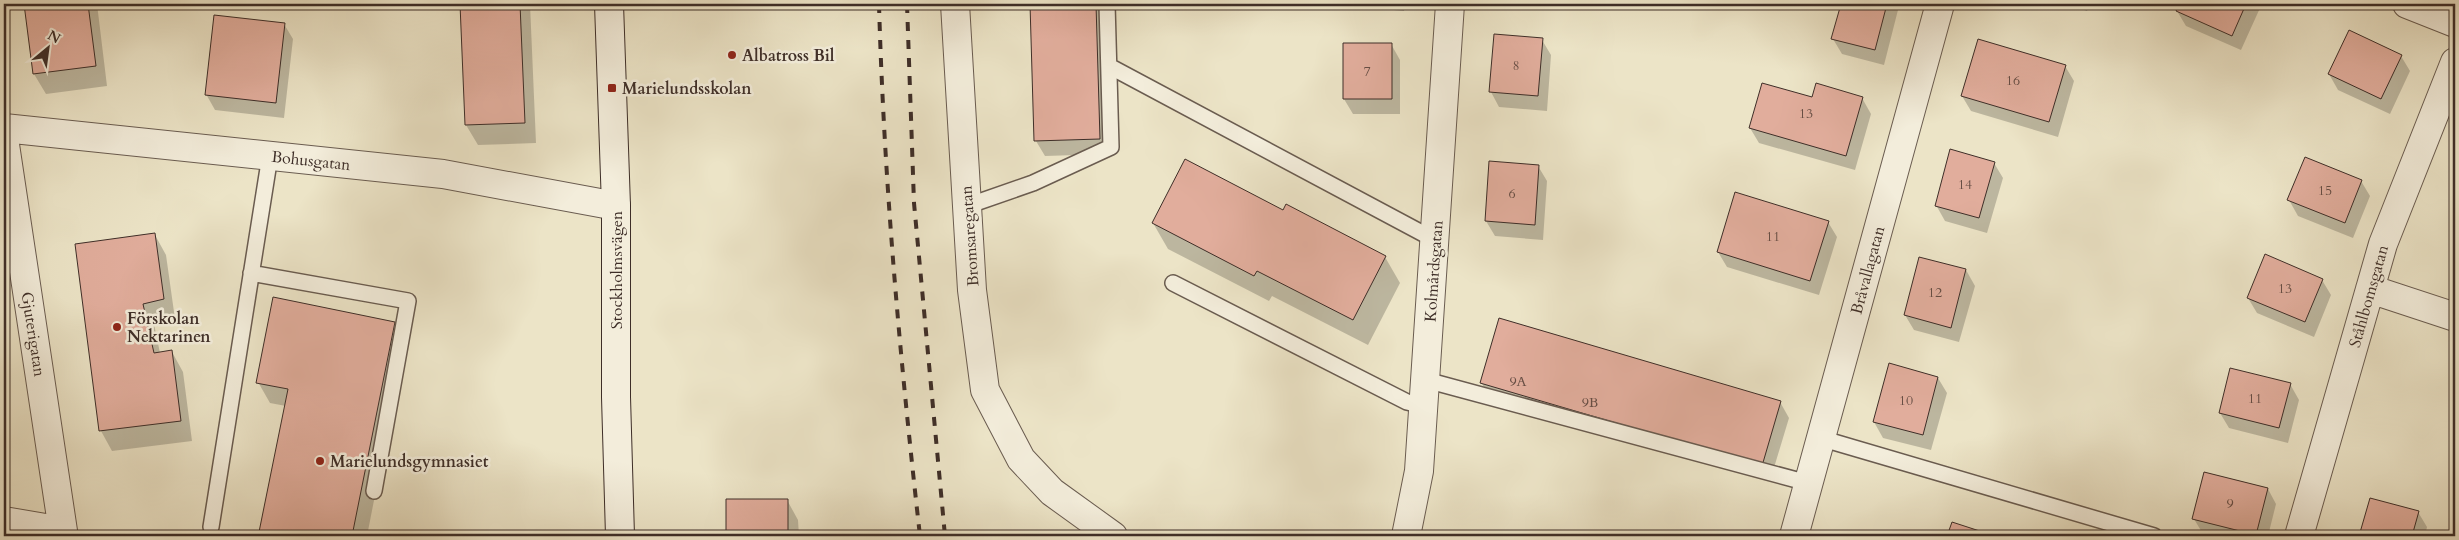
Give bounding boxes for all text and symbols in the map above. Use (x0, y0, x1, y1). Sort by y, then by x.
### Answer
north arrow (22, 22, 72, 72)
text: N (44, 26, 64, 48)
place label: Albatross Bil (742, 45, 835, 67)
marker: Albatross Bil (726, 49, 738, 61)
house number: 8 (1512, 56, 1520, 75)
house number: 7 (1363, 62, 1371, 81)
house number: 16 (2006, 71, 2020, 90)
place label: Marielundsskolan (622, 78, 752, 100)
marker: Marielundsskolan (606, 82, 618, 94)
house number: 13 (1799, 104, 1813, 123)
street label: Bohusgatan (270, 146, 352, 176)
house number: 14 (1958, 175, 1972, 194)
house number: 15 (2318, 181, 2332, 200)
house number: 6 (1508, 184, 1516, 203)
street label: Bromsaregatan (955, 185, 985, 287)
street label: Stockholmsvägen (606, 211, 628, 329)
street label: Kolmårdsgatan (1419, 220, 1449, 323)
street label: Bråvallagatan (1846, 224, 1890, 317)
house number: 11 (1766, 227, 1780, 246)
street label: Ståhlbomsgatan (2344, 242, 2394, 350)
house number: 13 (2278, 279, 2292, 298)
house number: 12 (1928, 283, 1942, 302)
street label: Gjuterigatan (15, 290, 51, 378)
place label: Förskolan Nektarinen (127, 308, 211, 348)
marker: Förskolan Nektarinen (111, 321, 123, 333)
house number: 9A (1509, 372, 1527, 391)
house number: 11 (2248, 389, 2262, 408)
house number: 10 (1899, 391, 1913, 410)
house number: 9B (1582, 393, 1598, 412)
place label: Marielundsgymnasiet (330, 451, 489, 473)
marker: Marielundsgymnasiet (314, 455, 326, 467)
house number: 9 (2226, 494, 2234, 513)

